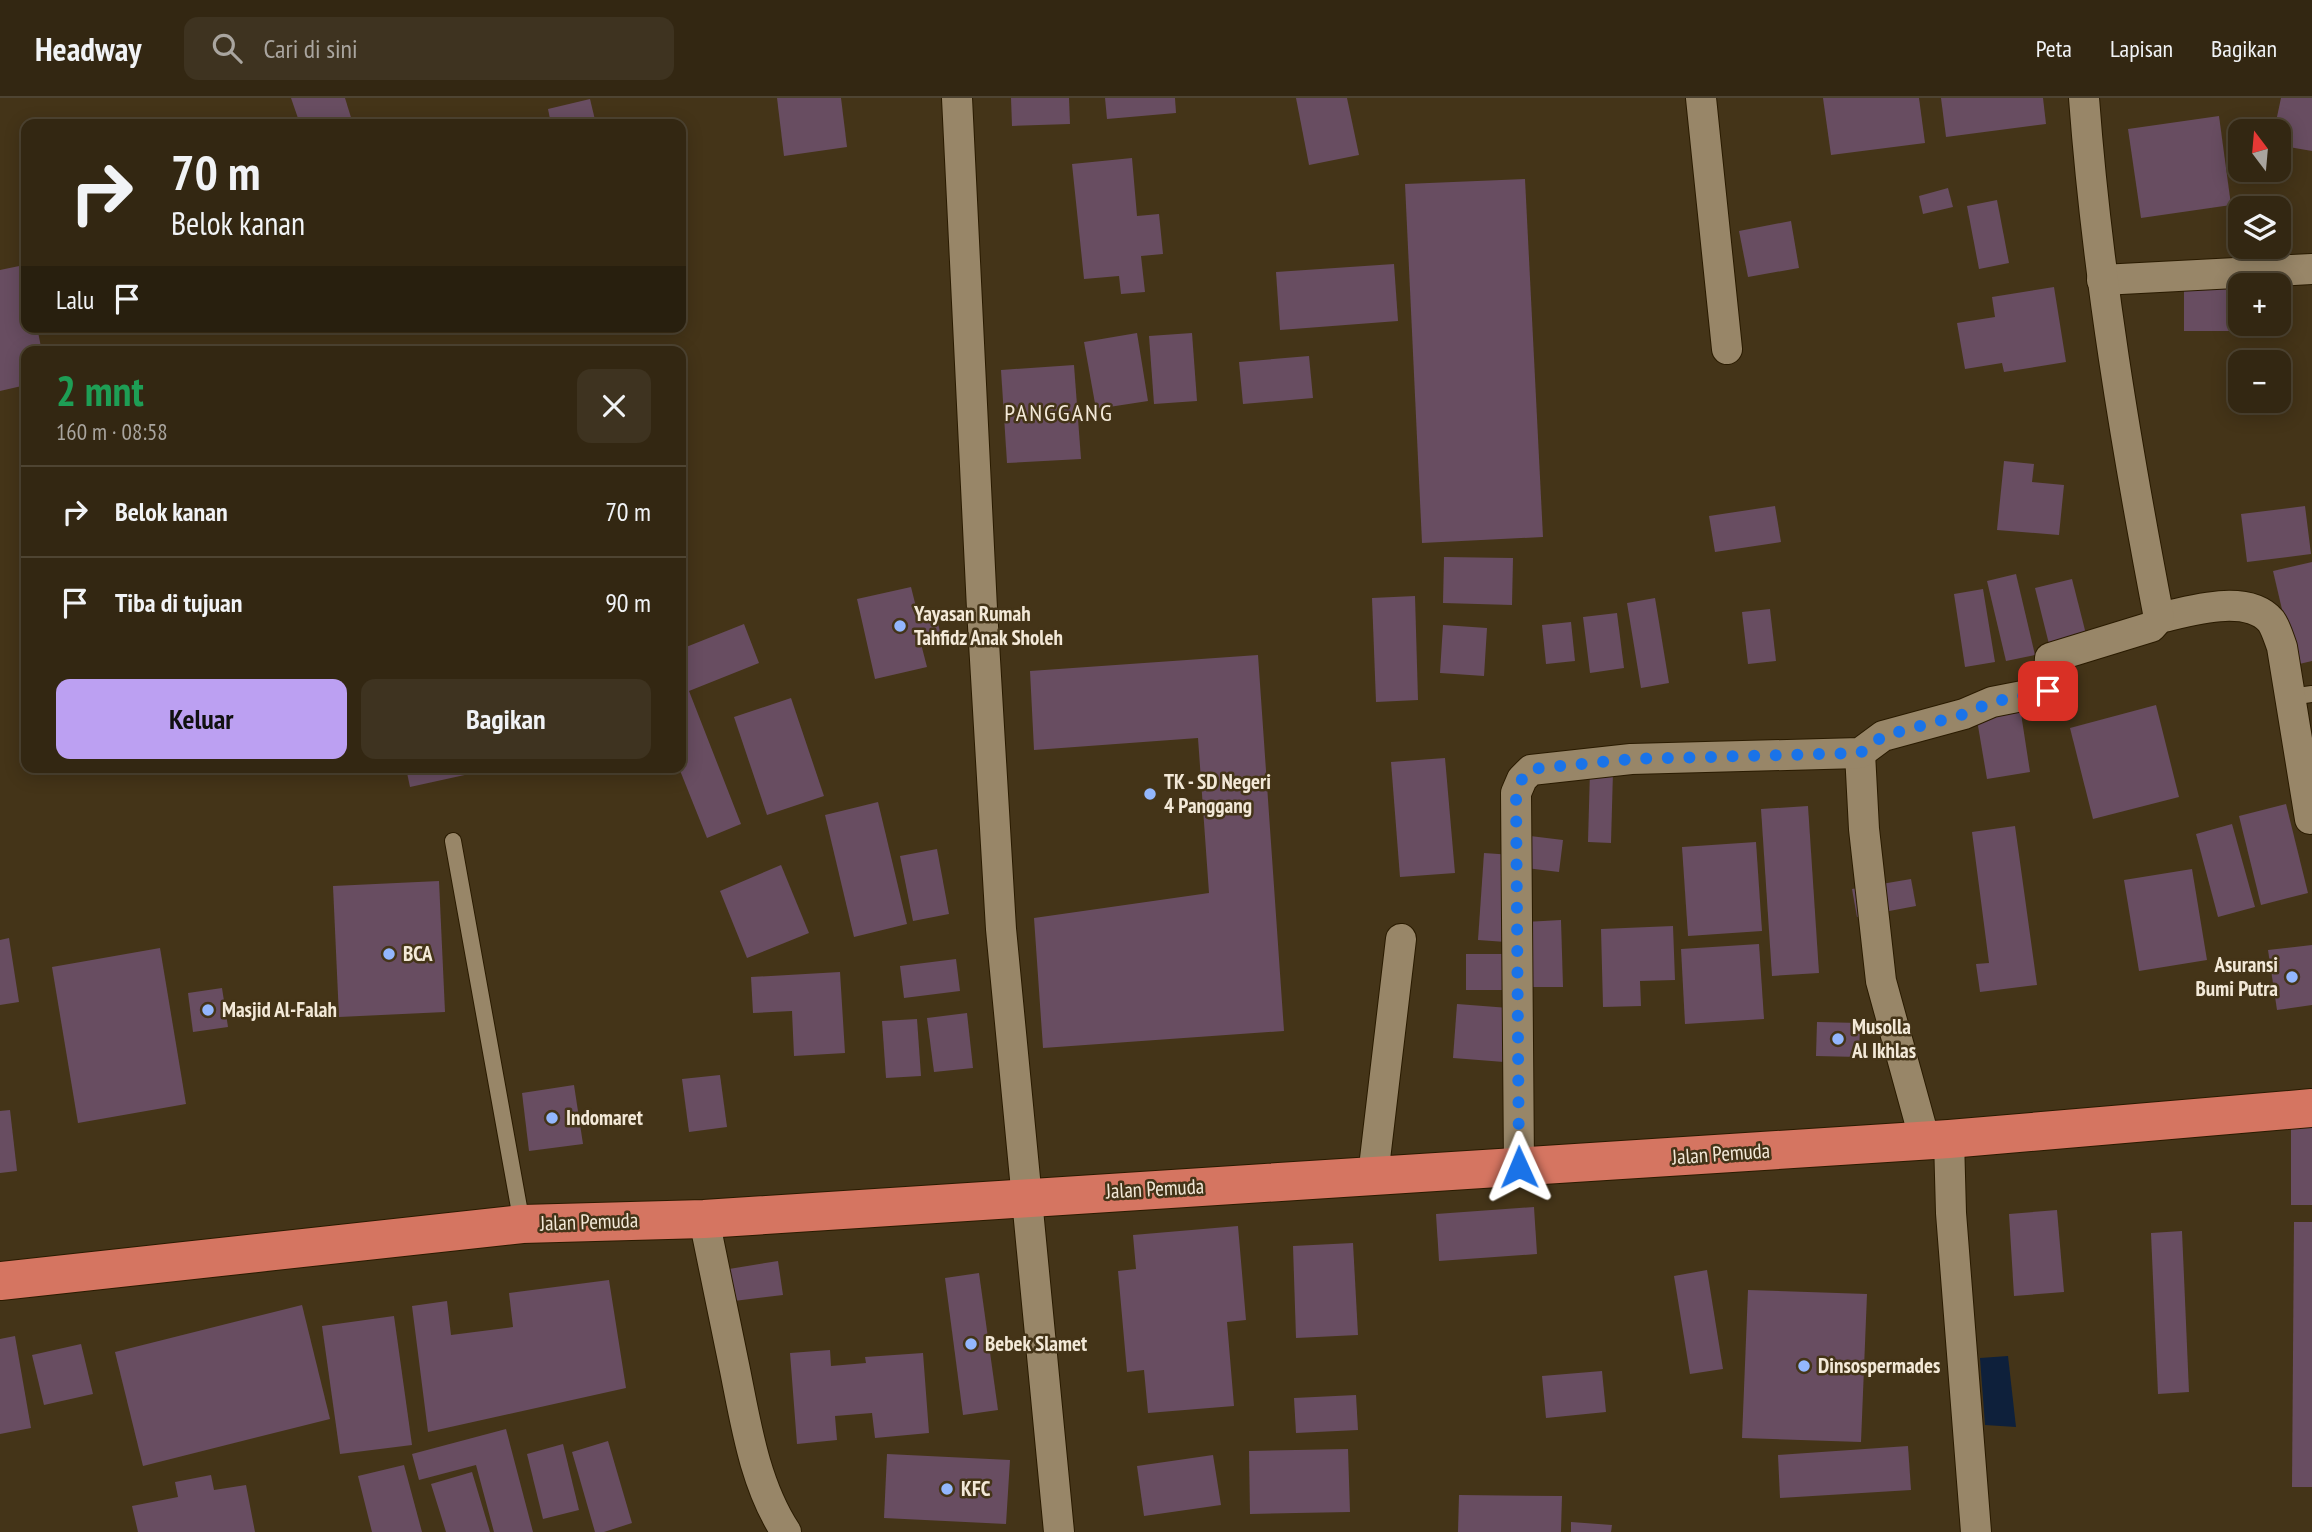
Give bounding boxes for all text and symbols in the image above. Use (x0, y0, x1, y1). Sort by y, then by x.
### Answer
search box (184, 17, 674, 80)
text: Headway (35, 27, 142, 70)
icon: search (208, 29, 246, 67)
text: Cari di sini (264, 32, 358, 65)
text: Peta (2036, 33, 2072, 64)
text: Lapisan (2110, 33, 2173, 64)
text: Bagikan (2211, 33, 2277, 64)
north arrow (2228, 119, 2291, 182)
map controls (2228, 119, 2291, 413)
text: 70 m (171, 140, 260, 204)
icon: right (56, 147, 147, 238)
button: layers (2228, 196, 2291, 259)
text: Belok kanan (171, 202, 305, 244)
button: + (2228, 273, 2291, 336)
icon: arrive (108, 280, 146, 318)
text: Lalu (56, 283, 94, 316)
button: − (2228, 350, 2291, 413)
text: 2 mnt (56, 363, 144, 418)
button: close (577, 369, 651, 443)
district label: PANGGANG (1004, 397, 1114, 428)
text: 160 m · 08:58 (56, 417, 168, 446)
icon: right (56, 493, 94, 531)
text: Belok kanan (115, 495, 228, 528)
text: 70 m (605, 495, 651, 528)
icon: arrive (56, 584, 94, 622)
text: Tiba di tujuan (115, 586, 243, 619)
text: 90 m (605, 586, 651, 619)
place label: Yayasan Rumah Tahfidz Anak Sholeh (913, 600, 1063, 651)
marker: Yayasan Rumah Tahfidz Anak Sholeh (892, 618, 908, 634)
pin (2018, 661, 2078, 721)
icon: arrive (2029, 672, 2067, 710)
button: Keluar (56, 679, 347, 759)
button: Bagikan (361, 679, 651, 759)
place label: TK - SD Negeri 4 Panggang (1164, 768, 1271, 819)
marker: TK - SD Negeri 4 Panggang (1142, 786, 1158, 802)
place label: BCA (403, 940, 433, 967)
marker: BCA (381, 946, 397, 962)
place label: Asuransi Bumi Putra (2196, 951, 2278, 1002)
marker: Asuransi Bumi Putra (2284, 969, 2300, 985)
place label: Masjid Al-Falah (222, 996, 337, 1023)
marker: Masjid Al-Falah (200, 1002, 216, 1018)
place label: Musolla Al Ikhlas (1851, 1013, 1916, 1064)
marker: Musolla Al Ikhlas (1830, 1031, 1846, 1047)
place label: Indomaret (566, 1104, 643, 1131)
marker: Indomaret (544, 1110, 560, 1126)
position arrow (1482, 1130, 1556, 1204)
street label: Jalan Pemuda (1670, 1137, 1771, 1170)
street label: Jalan Pemuda (1104, 1172, 1205, 1205)
street label: Jalan Pemuda (538, 1206, 639, 1237)
place label: Bebek Slamet (985, 1330, 1087, 1357)
marker: Bebek Slamet (963, 1336, 979, 1352)
place label: Dinsospermades (1818, 1352, 1940, 1379)
marker: Dinsospermades (1796, 1358, 1812, 1374)
place label: KFC (961, 1475, 991, 1502)
marker: KFC (939, 1481, 955, 1497)

